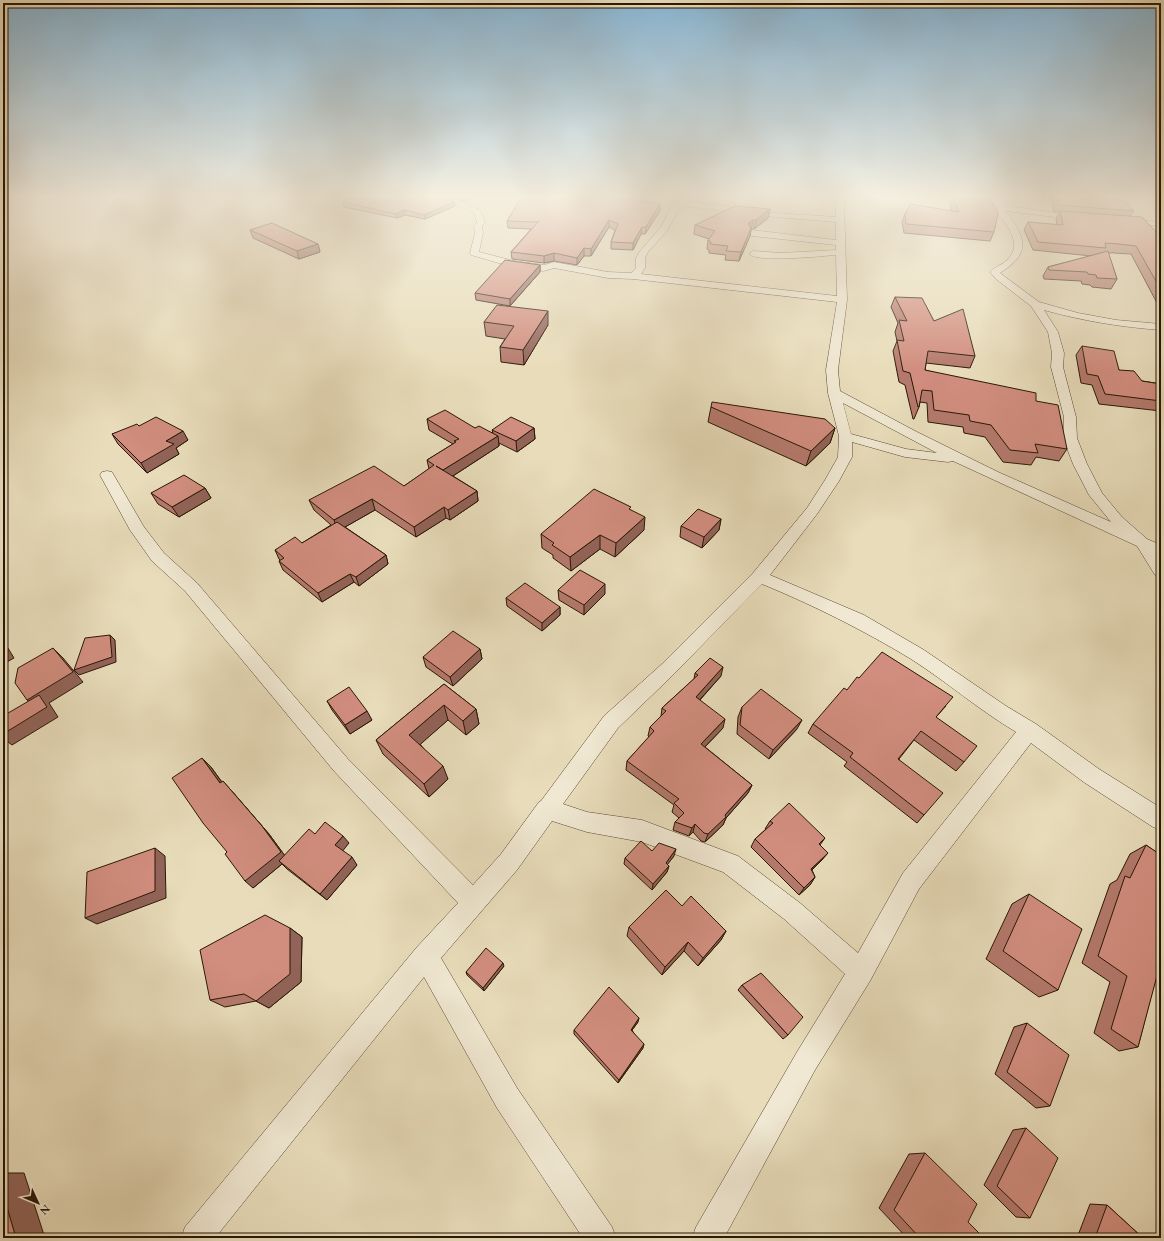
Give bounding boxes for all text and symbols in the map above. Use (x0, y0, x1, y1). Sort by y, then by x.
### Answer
north arrow (18, 1183, 58, 1223)
text: N (37, 1202, 53, 1218)

